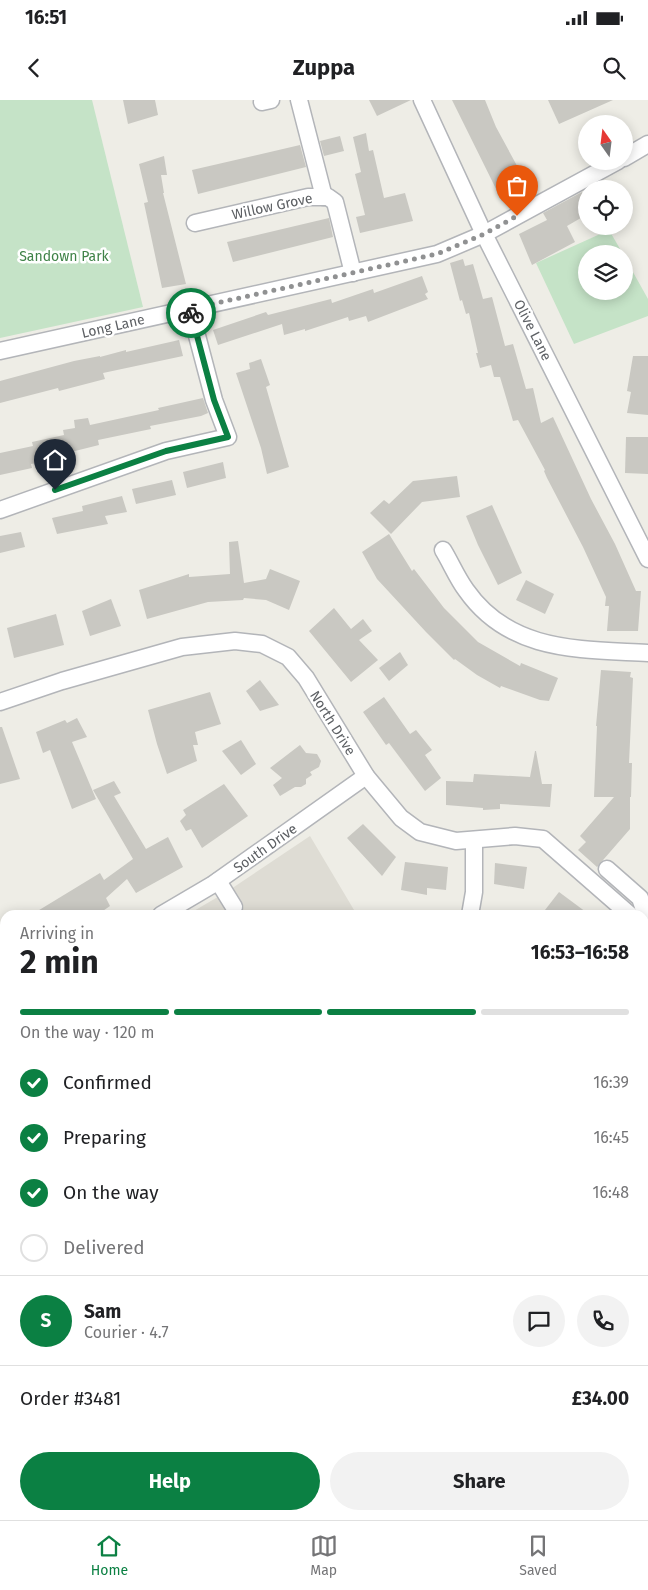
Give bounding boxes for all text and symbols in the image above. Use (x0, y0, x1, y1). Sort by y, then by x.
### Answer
text: 16:51 (25, 6, 67, 29)
icon: back (20, 54, 48, 82)
text: Zuppa (293, 54, 355, 81)
icon: search (600, 54, 628, 82)
north arrow (578, 115, 632, 170)
map controls (578, 115, 633, 300)
pin (496, 165, 538, 216)
icon: bag (503, 172, 531, 200)
button: locate (578, 180, 633, 235)
street label: Willow Grove (230, 190, 314, 223)
button: layers (578, 245, 633, 300)
park label: Sandown Park (19, 248, 110, 265)
courier (166, 288, 216, 338)
street label: Olive Lane (510, 297, 555, 364)
icon: bike (177, 299, 205, 327)
street label: Long Lane (80, 311, 146, 342)
pin (34, 439, 76, 490)
icon: home (41, 446, 69, 474)
street label: North Drive (306, 688, 359, 759)
street label: South Drive (230, 820, 300, 877)
text: Arriving in (20, 924, 94, 943)
text: 16:53–16:58 (531, 941, 629, 964)
text: 2 min (20, 943, 99, 981)
text: On the way · 120 m (20, 1023, 154, 1042)
icon: check (20, 1069, 48, 1097)
text: Confirmed (63, 1071, 152, 1094)
text: 16:39 (593, 1073, 629, 1092)
icon: check (20, 1124, 48, 1152)
text: Preparing (63, 1126, 146, 1149)
text: 16:45 (593, 1128, 629, 1147)
icon: check (20, 1179, 48, 1207)
text: On the way (63, 1181, 159, 1204)
text: 16:48 (592, 1183, 629, 1202)
text: Delivered (63, 1236, 145, 1259)
button: chat (513, 1295, 565, 1347)
button: phone (577, 1295, 629, 1347)
text: Sam (84, 1300, 121, 1323)
text: S (41, 1309, 51, 1332)
text: Courier · 4.7 (84, 1323, 169, 1342)
text: Order #3481 (20, 1387, 121, 1410)
text: £34.00 (572, 1387, 629, 1410)
button: Help (20, 1452, 320, 1510)
button: Share (330, 1452, 629, 1510)
tab: Home (91, 1532, 128, 1579)
tab: Map (310, 1532, 338, 1579)
tab: Saved (519, 1532, 557, 1579)

